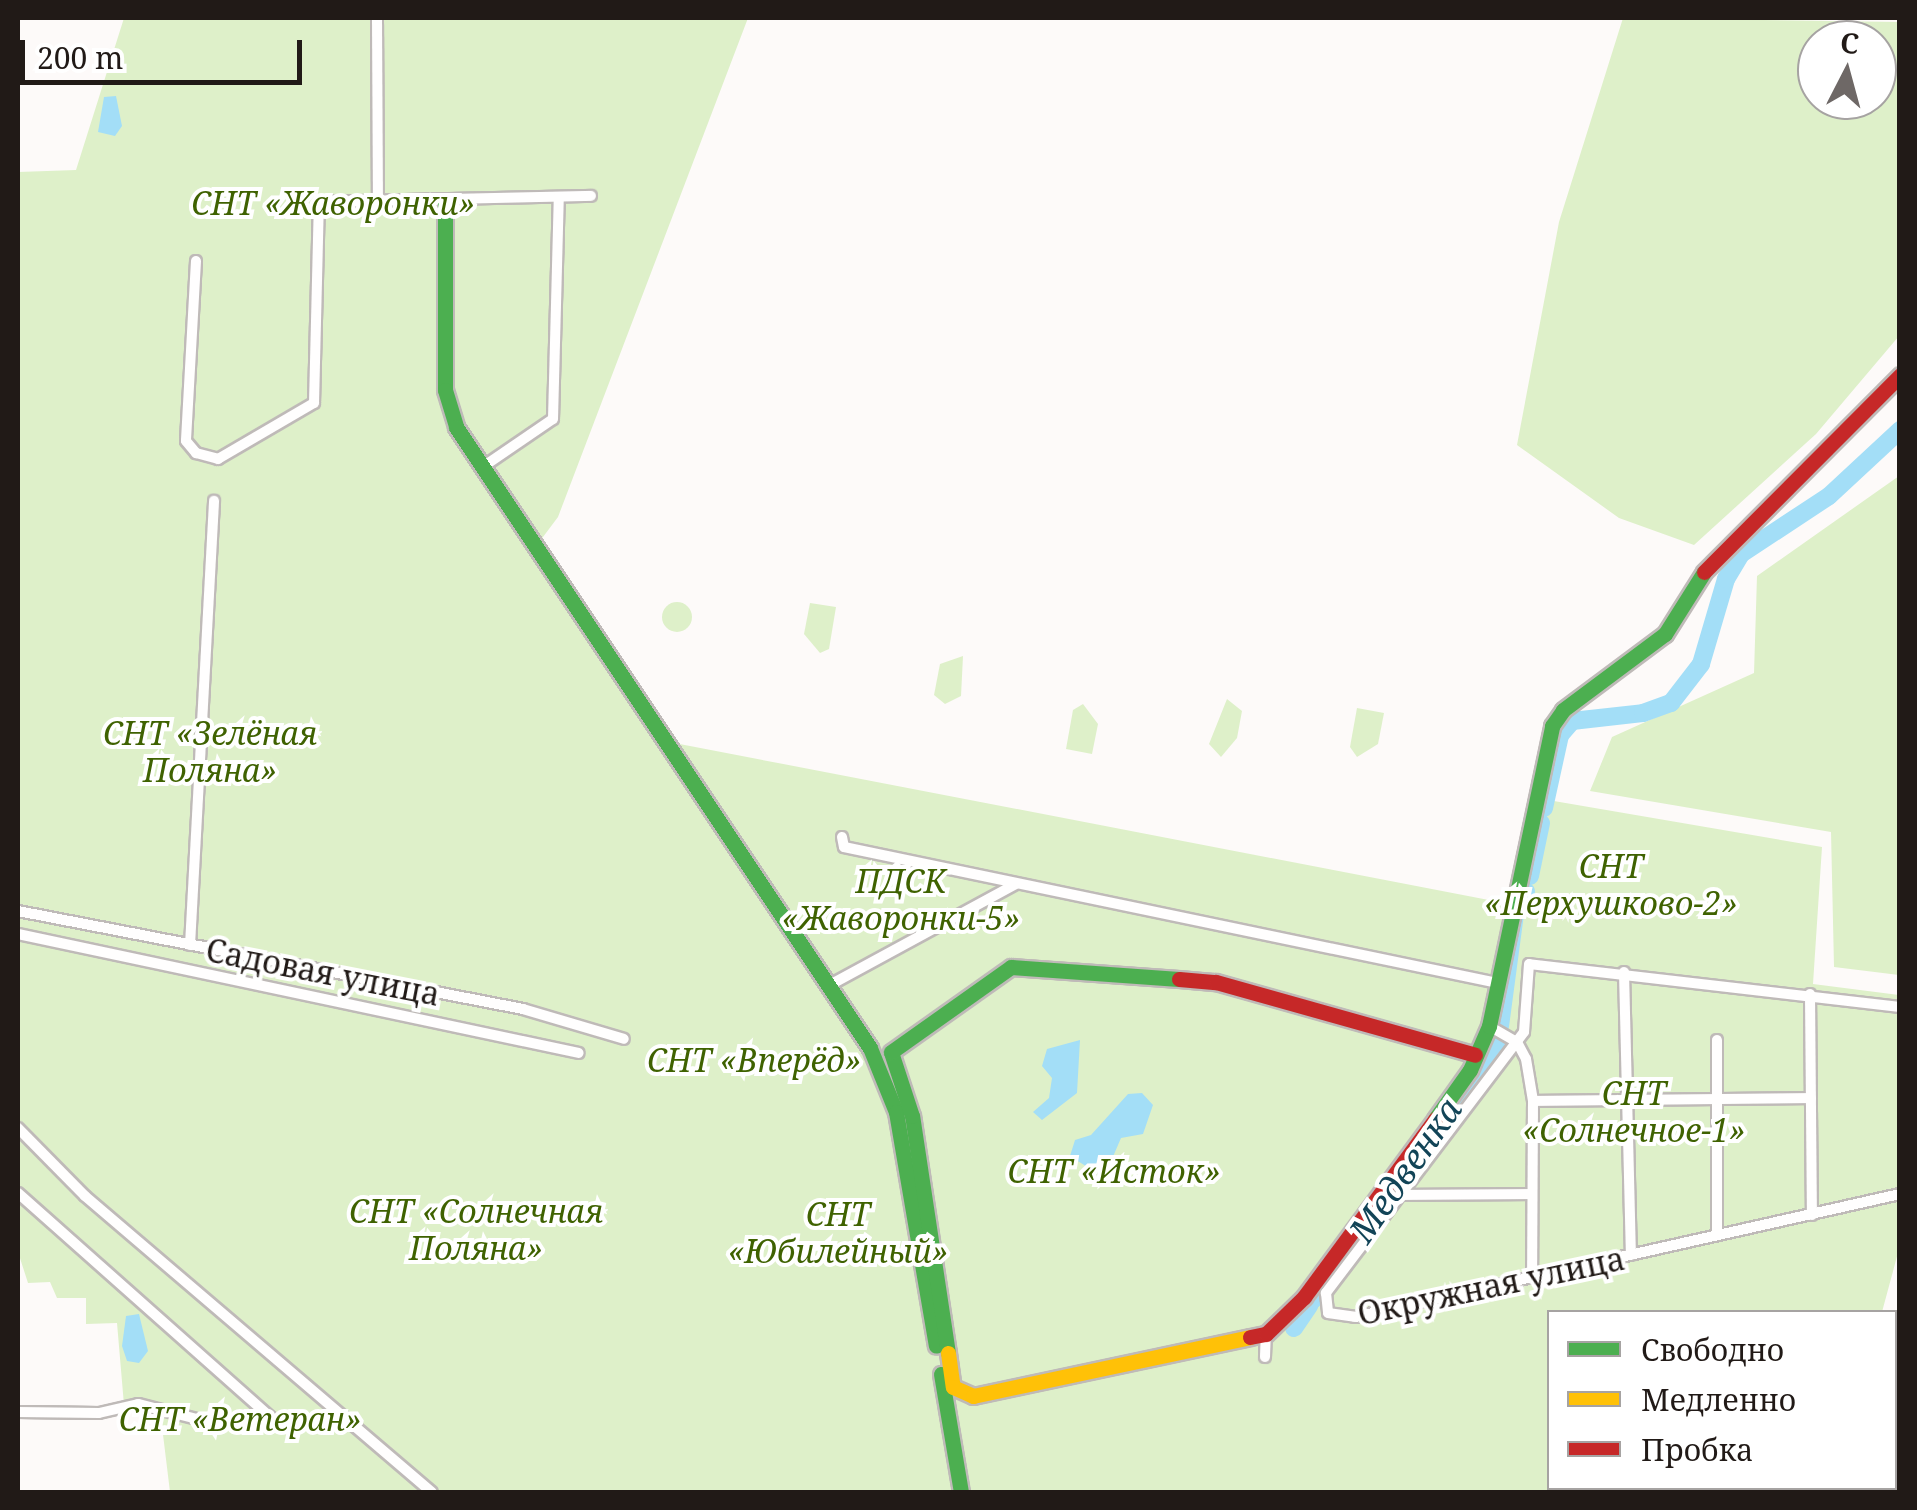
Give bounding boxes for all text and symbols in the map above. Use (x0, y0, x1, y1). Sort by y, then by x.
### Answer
scale bar (25, 20, 308, 82)
north arrow (1797, 20, 1897, 120)
text: С (1839, 22, 1861, 62)
text: 200 m (37, 37, 123, 78)
park label: СНТ «Жаворонки» (191, 184, 475, 222)
park label: СНТ «Зелёная Поляна» (103, 715, 317, 790)
park label: СНТ «Перхушково-2» (1484, 848, 1738, 923)
park label: ПДСК «Жаворонки-5» (782, 863, 1020, 938)
street label: Садовая улица (203, 931, 443, 1013)
park label: СНТ «Вперёд» (647, 1041, 861, 1079)
park label: СНТ «Солнечное-1» (1522, 1075, 1746, 1150)
water label: Медвенка (1340, 1090, 1470, 1250)
park label: СНТ «Исток» (1007, 1152, 1221, 1190)
park label: СНТ «Солнечная Поляна» (349, 1193, 603, 1268)
park label: СНТ «Юбилейный» (728, 1196, 948, 1271)
street label: Окружная улица (1354, 1239, 1628, 1333)
legend (1547, 1310, 1897, 1490)
text: Свободно (1641, 1329, 1784, 1370)
text: Медленно (1641, 1379, 1796, 1420)
park label: СНТ «Ветеран» (119, 1400, 361, 1438)
text: Пробка (1641, 1429, 1753, 1470)

